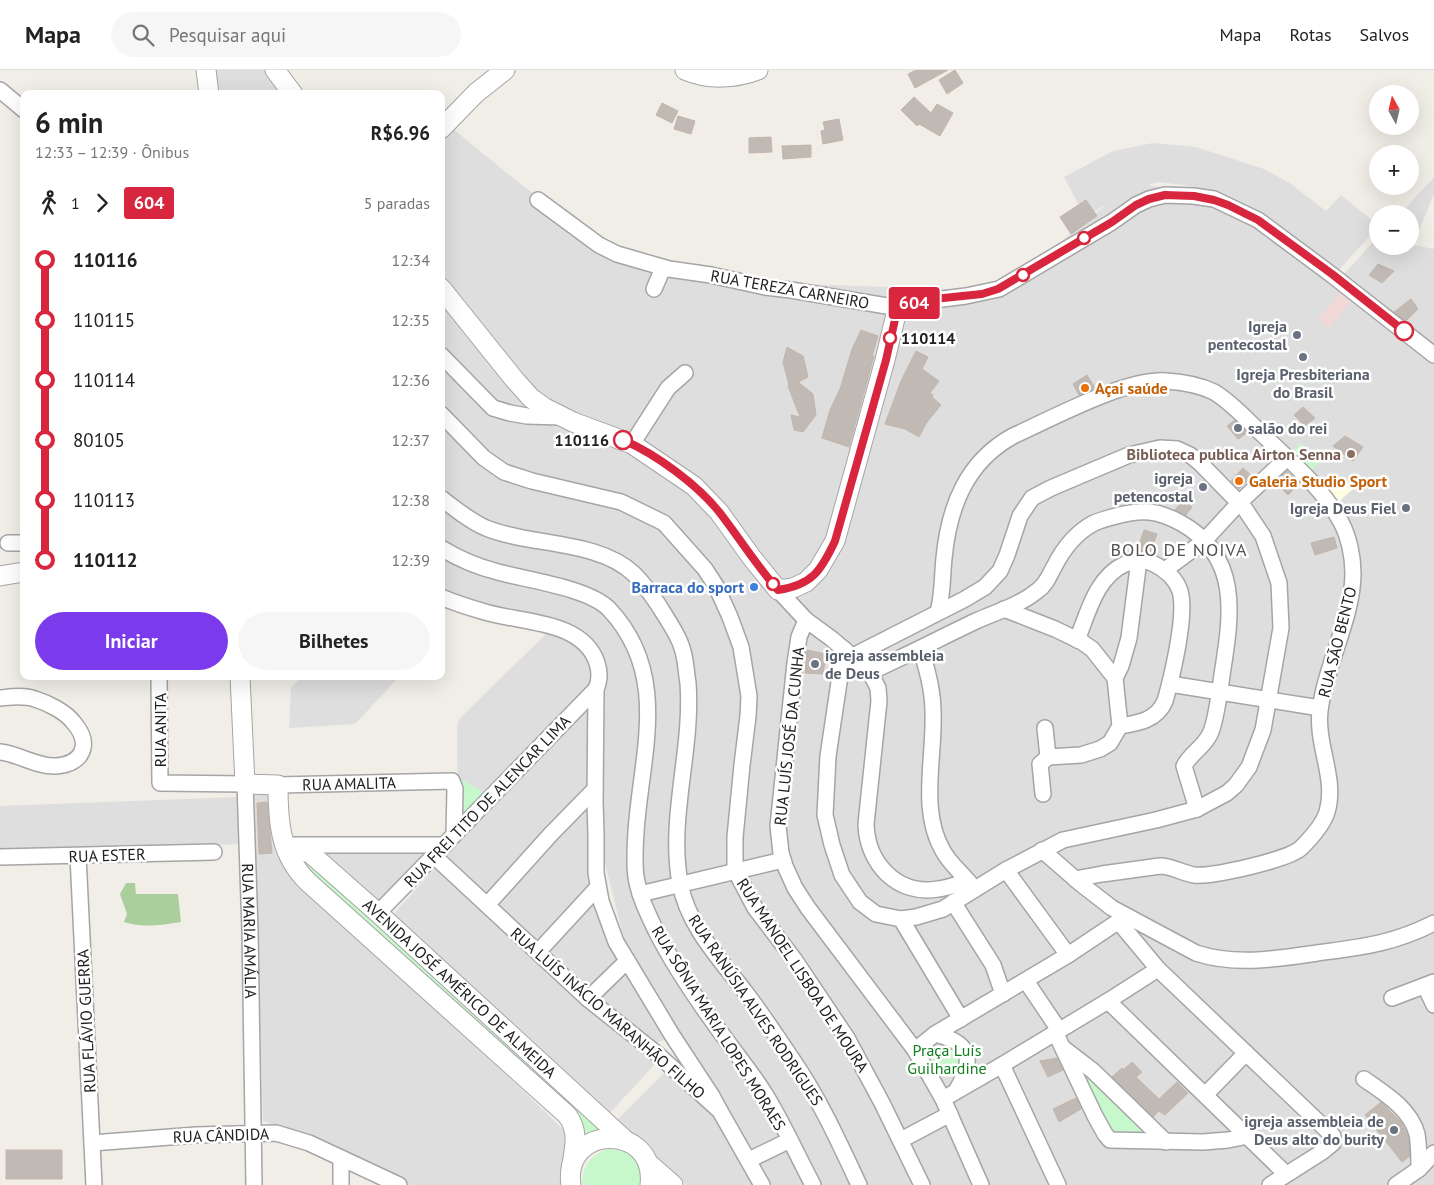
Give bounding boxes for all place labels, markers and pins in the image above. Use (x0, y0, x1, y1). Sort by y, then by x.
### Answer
unlabelled marker (1077, 231, 1091, 245)
unlabelled marker (1016, 268, 1030, 282)
place label: Igreja pentecostal (1208, 316, 1287, 354)
unlabelled marker (1394, 321, 1414, 341)
place label: 110114 (901, 328, 955, 348)
marker: Igreja pentecostal (1291, 329, 1303, 341)
marker: 110114 (883, 331, 897, 345)
marker: Igreja Presbiteriana do Brasil (1297, 351, 1309, 363)
place label: Igreja Presbiteriana do Brasil (1236, 364, 1370, 402)
place label: Açai saúde (1095, 378, 1168, 398)
marker: Açai saúde (1079, 382, 1091, 394)
place label: salão do rei (1248, 418, 1327, 438)
marker: salão do rei (1232, 422, 1244, 434)
place label: 110116 (555, 430, 609, 450)
marker: 110116 (613, 430, 633, 450)
place label: Biblioteca publica Airton Senna (1127, 444, 1341, 464)
marker: Biblioteca publica Airton Senna (1345, 448, 1357, 460)
place label: igreja petencostal (1114, 468, 1193, 506)
place label: Galeria Studio Sport (1249, 471, 1387, 491)
marker: Galeria Studio Sport (1233, 475, 1245, 487)
marker: igreja petencostal (1197, 481, 1209, 493)
place label: Igreja Deus Fiel (1290, 498, 1396, 518)
marker: Igreja Deus Fiel (1400, 502, 1412, 514)
place label: Barraca do sport (632, 577, 744, 597)
unlabelled marker (766, 577, 780, 591)
marker: Barraca do sport (748, 581, 760, 593)
place label: igreja assembleia de Deus (825, 645, 944, 683)
marker: igreja assembleia de Deus (809, 658, 821, 670)
place label: igreja assembleia de Deus alto do burity (1244, 1111, 1384, 1149)
marker: igreja assembleia de Deus alto do burity (1388, 1124, 1400, 1136)

